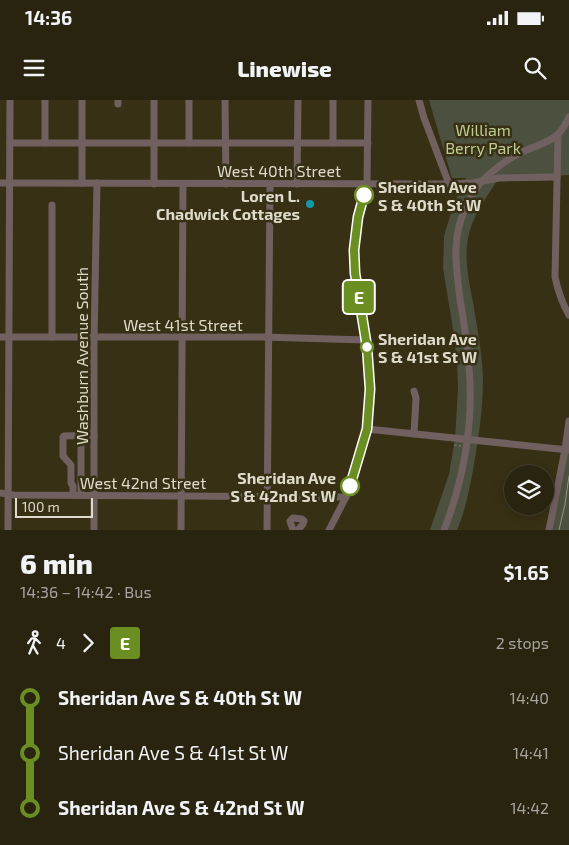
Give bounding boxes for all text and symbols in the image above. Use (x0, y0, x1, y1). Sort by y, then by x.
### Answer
text: 14:36 (25, 6, 72, 29)
icon: menu (20, 54, 48, 82)
icon: search (521, 54, 549, 82)
text: Linewise (237, 55, 332, 81)
park label: William Berry Park (445, 120, 521, 157)
street label: West 40th Street (217, 161, 341, 180)
place label: Sheridan Ave S & 40th St W (378, 177, 482, 214)
marker: Sheridan Ave S & 40th St W (354, 185, 374, 205)
place label: Loren L. Chadwick Cottages (156, 186, 300, 223)
marker: Loren L. Chadwick Cottages (304, 198, 316, 210)
street label: Washburn Avenue South (72, 267, 91, 445)
line badge: E (343, 281, 375, 313)
text: E (354, 286, 364, 308)
street label: West 41st Street (123, 315, 243, 334)
place label: Sheridan Ave S & 41st St W (378, 329, 477, 366)
marker: Sheridan Ave S & 41st St W (360, 340, 374, 354)
map controls (504, 465, 554, 515)
button: layers (504, 465, 554, 515)
place label: Sheridan Ave S & 42nd St W (230, 468, 336, 505)
street label: West 42nd Street (80, 473, 206, 492)
marker: Sheridan Ave S & 42nd St W (340, 476, 360, 496)
scale bar (15, 495, 92, 518)
text: 100 m (22, 498, 60, 515)
text: 6 min (20, 546, 93, 580)
text: $1.65 (503, 561, 549, 584)
text: 14:36 – 14:42 · Bus (20, 582, 152, 601)
icon: walk (20, 629, 48, 657)
icon: forward (74, 629, 102, 657)
text: E (120, 632, 130, 654)
text: 4 (56, 633, 66, 652)
text: 2 stops (496, 633, 549, 652)
text: Sheridan Ave S & 40th St W (58, 686, 302, 709)
text: 14:40 (510, 688, 549, 707)
text: Sheridan Ave S & 41st St W (58, 741, 288, 764)
text: 14:41 (513, 743, 549, 762)
text: Sheridan Ave S & 42nd St W (58, 796, 305, 819)
text: 14:42 (510, 798, 549, 817)

